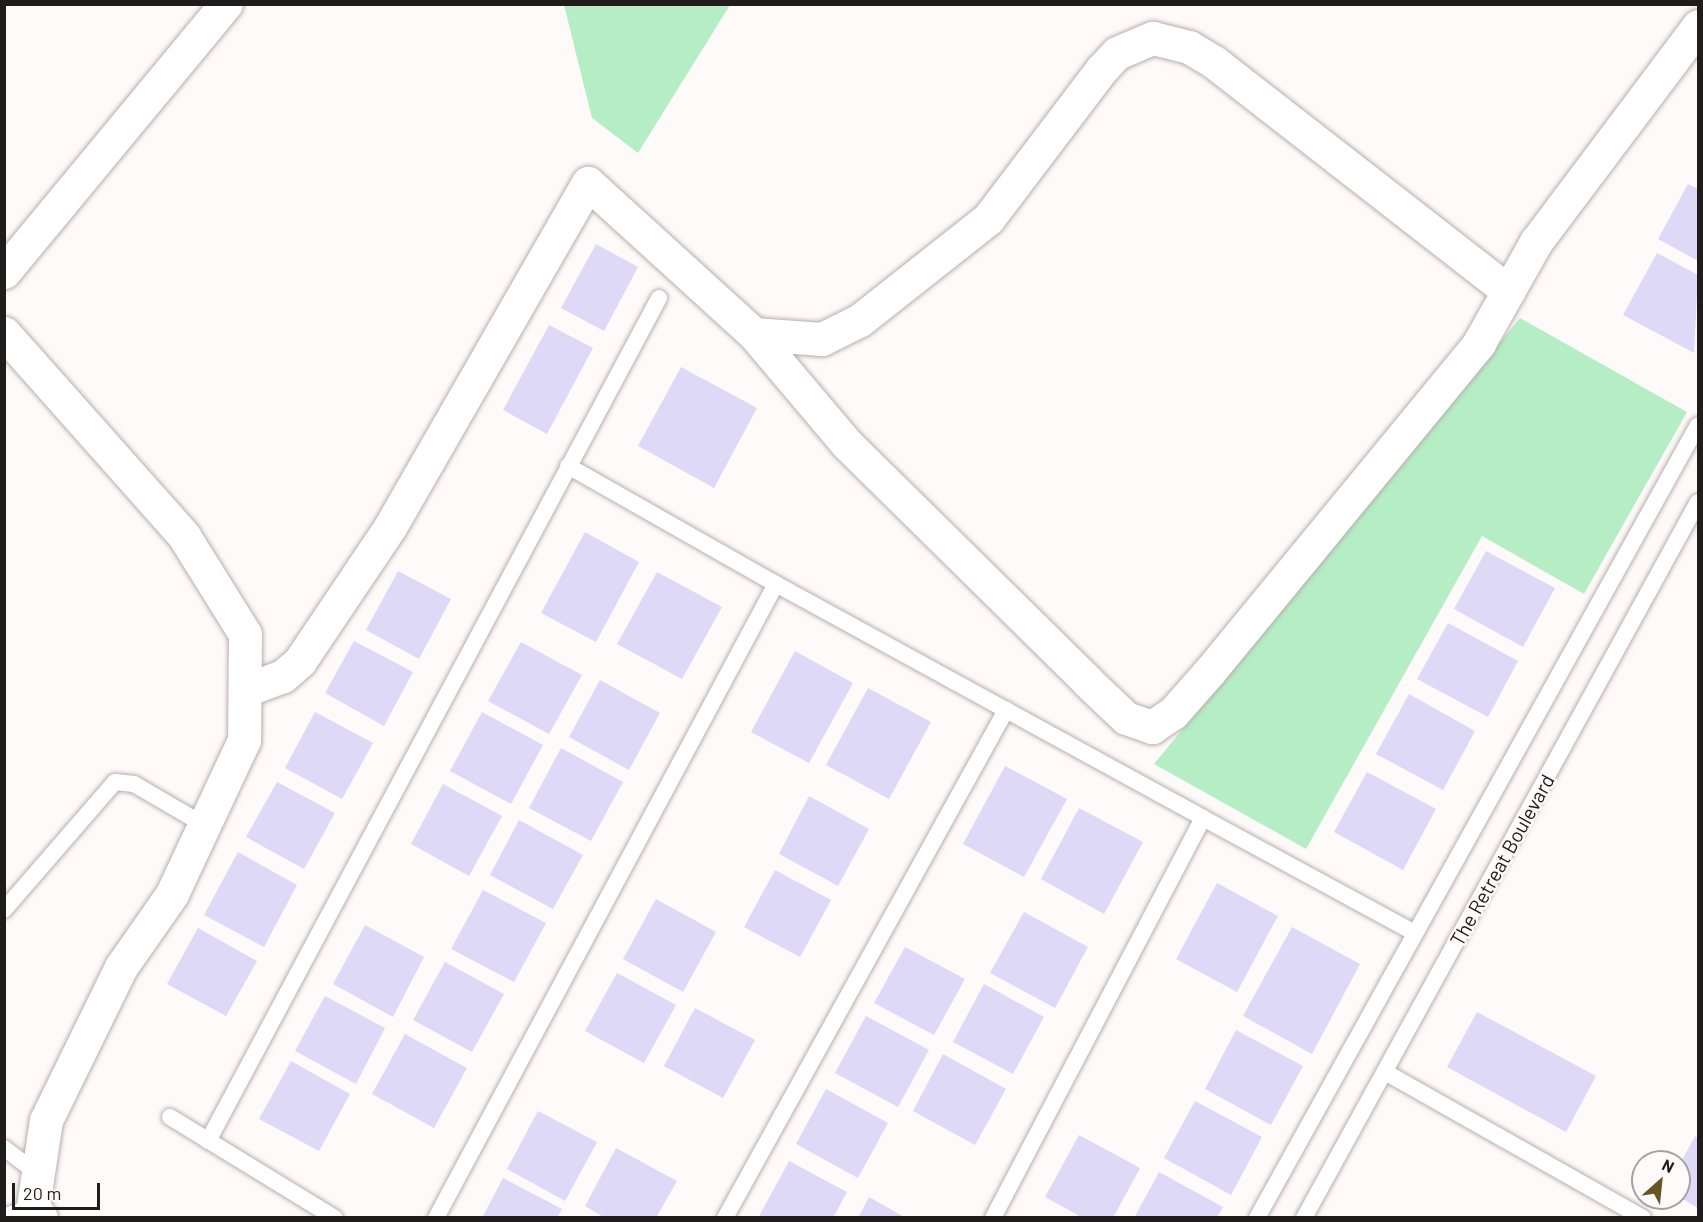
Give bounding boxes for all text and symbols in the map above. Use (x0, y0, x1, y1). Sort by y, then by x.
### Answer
street label: The Retreat Boulevard (1445, 770, 1559, 950)
north arrow (1631, 1150, 1691, 1210)
text: N (1659, 1154, 1678, 1176)
scale bar (15, 1171, 104, 1209)
text: 20 m (23, 1182, 61, 1204)

